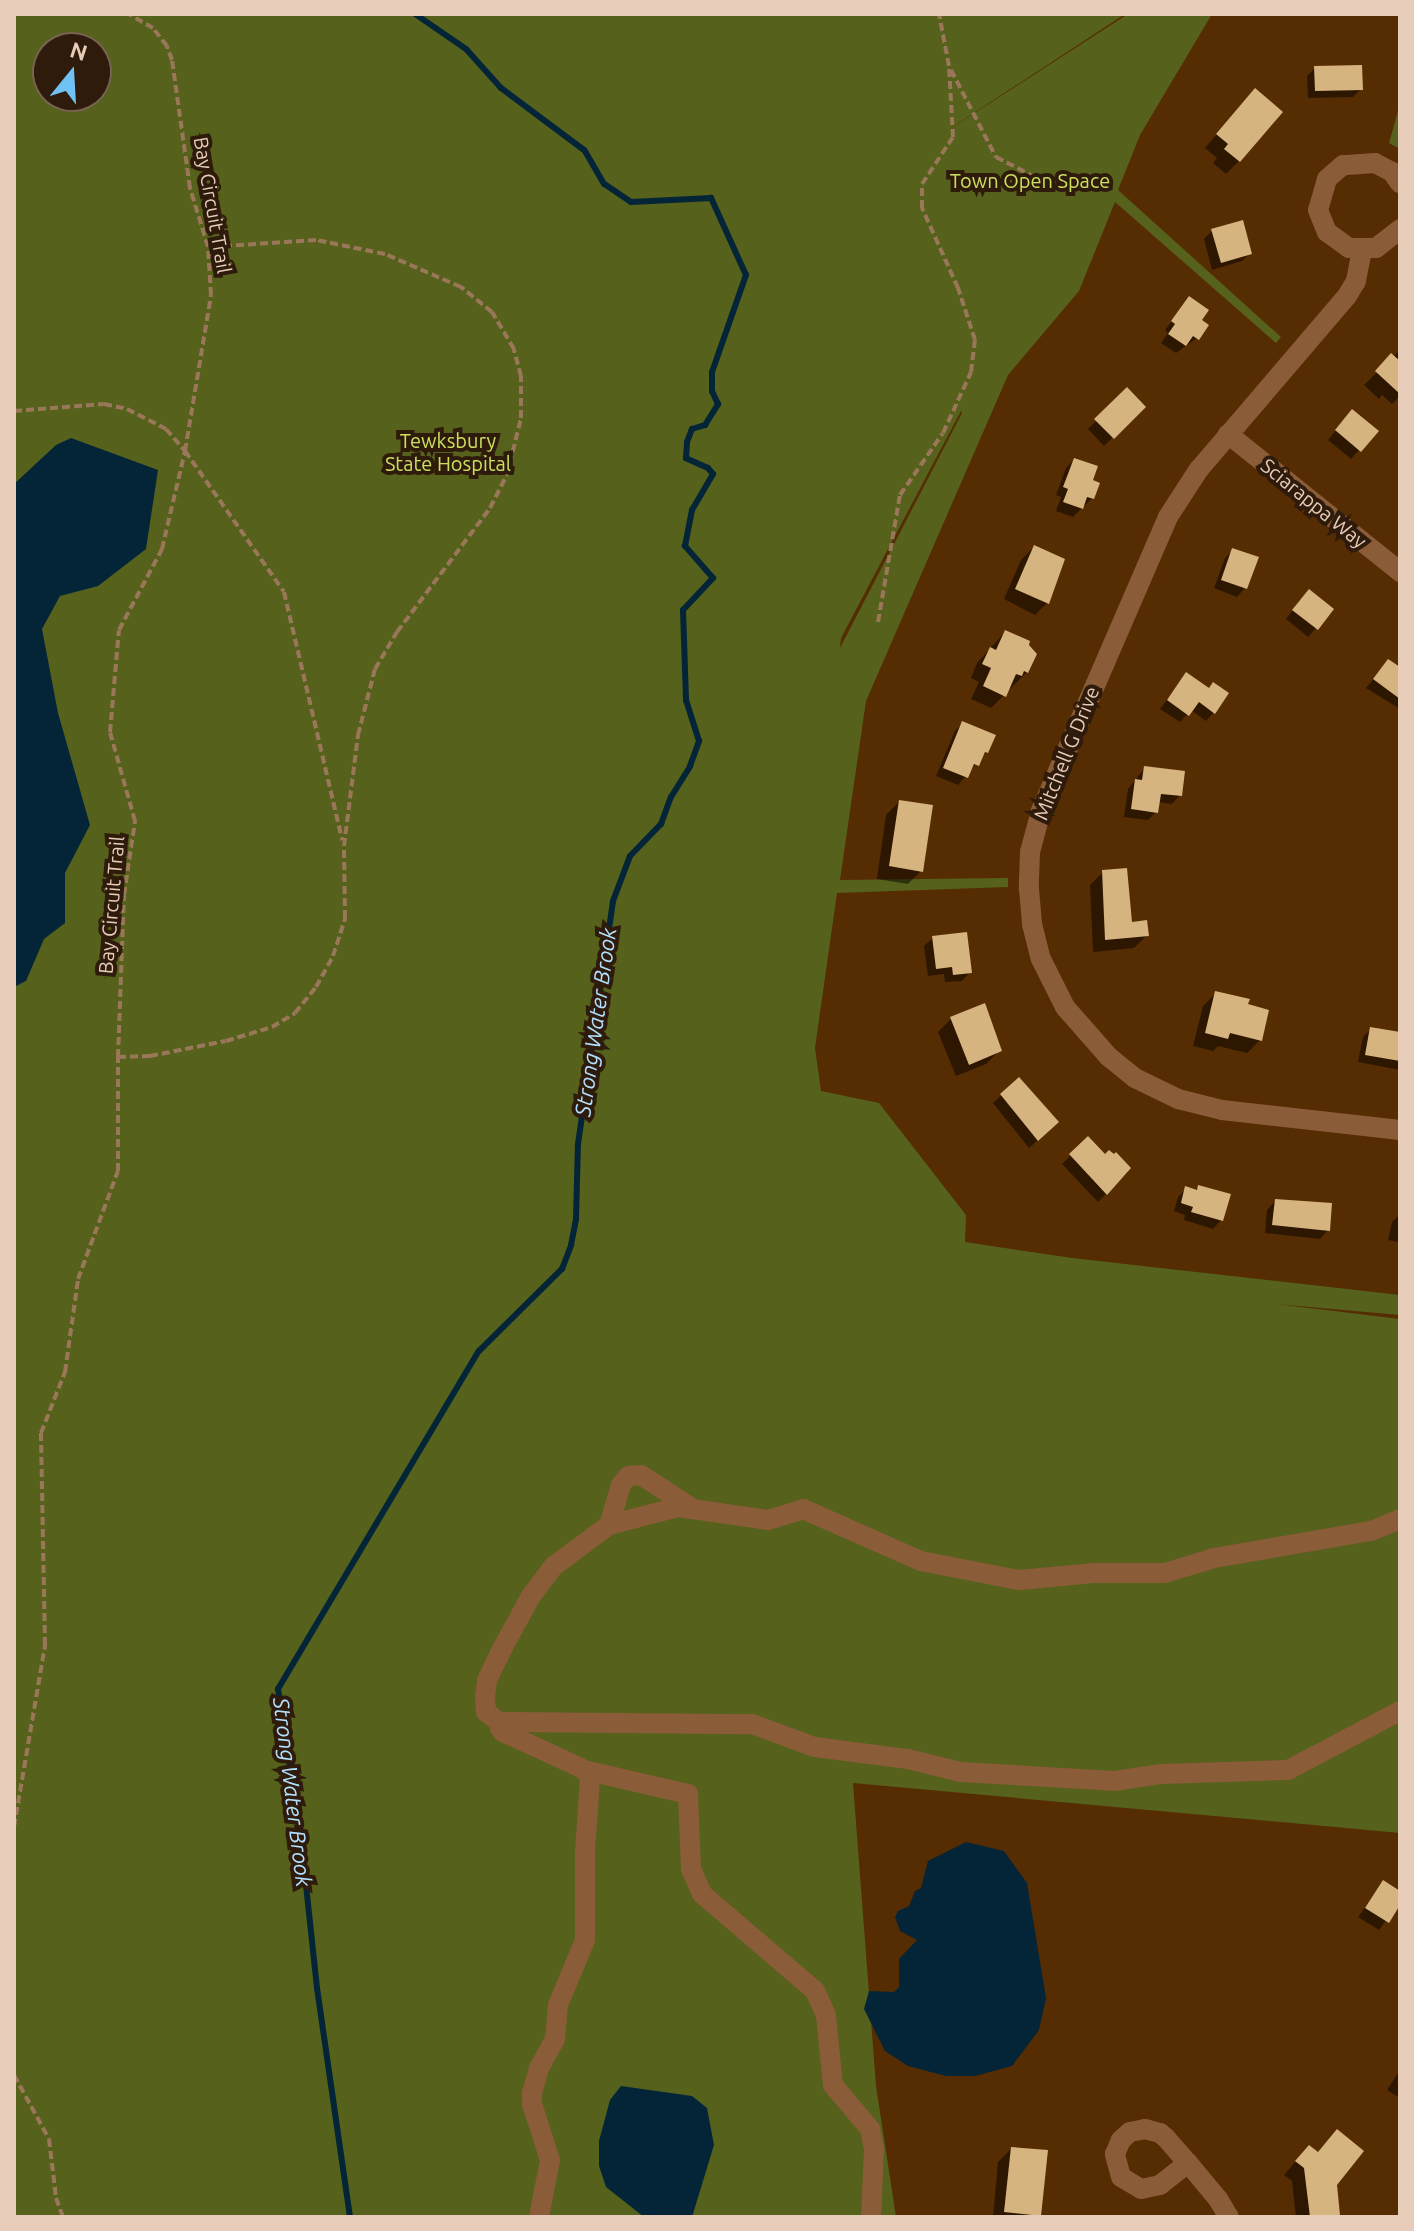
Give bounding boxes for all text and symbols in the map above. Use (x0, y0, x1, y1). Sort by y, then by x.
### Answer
north arrow (32, 32, 112, 112)
text: N (67, 36, 91, 65)
street label: Bay Circuit Trail (189, 135, 237, 275)
park label: Town Open Space (950, 168, 1110, 192)
park label: Tewksbury State Hospital (385, 428, 511, 475)
street label: Sciarappa Way (1256, 453, 1372, 553)
street label: Mitchell G Drive (1028, 683, 1104, 823)
street label: Bay Circuit Trail (93, 835, 129, 975)
water label: Strong Water Brook (569, 926, 621, 1118)
water label: Strong Water Brook (268, 1696, 318, 1888)

